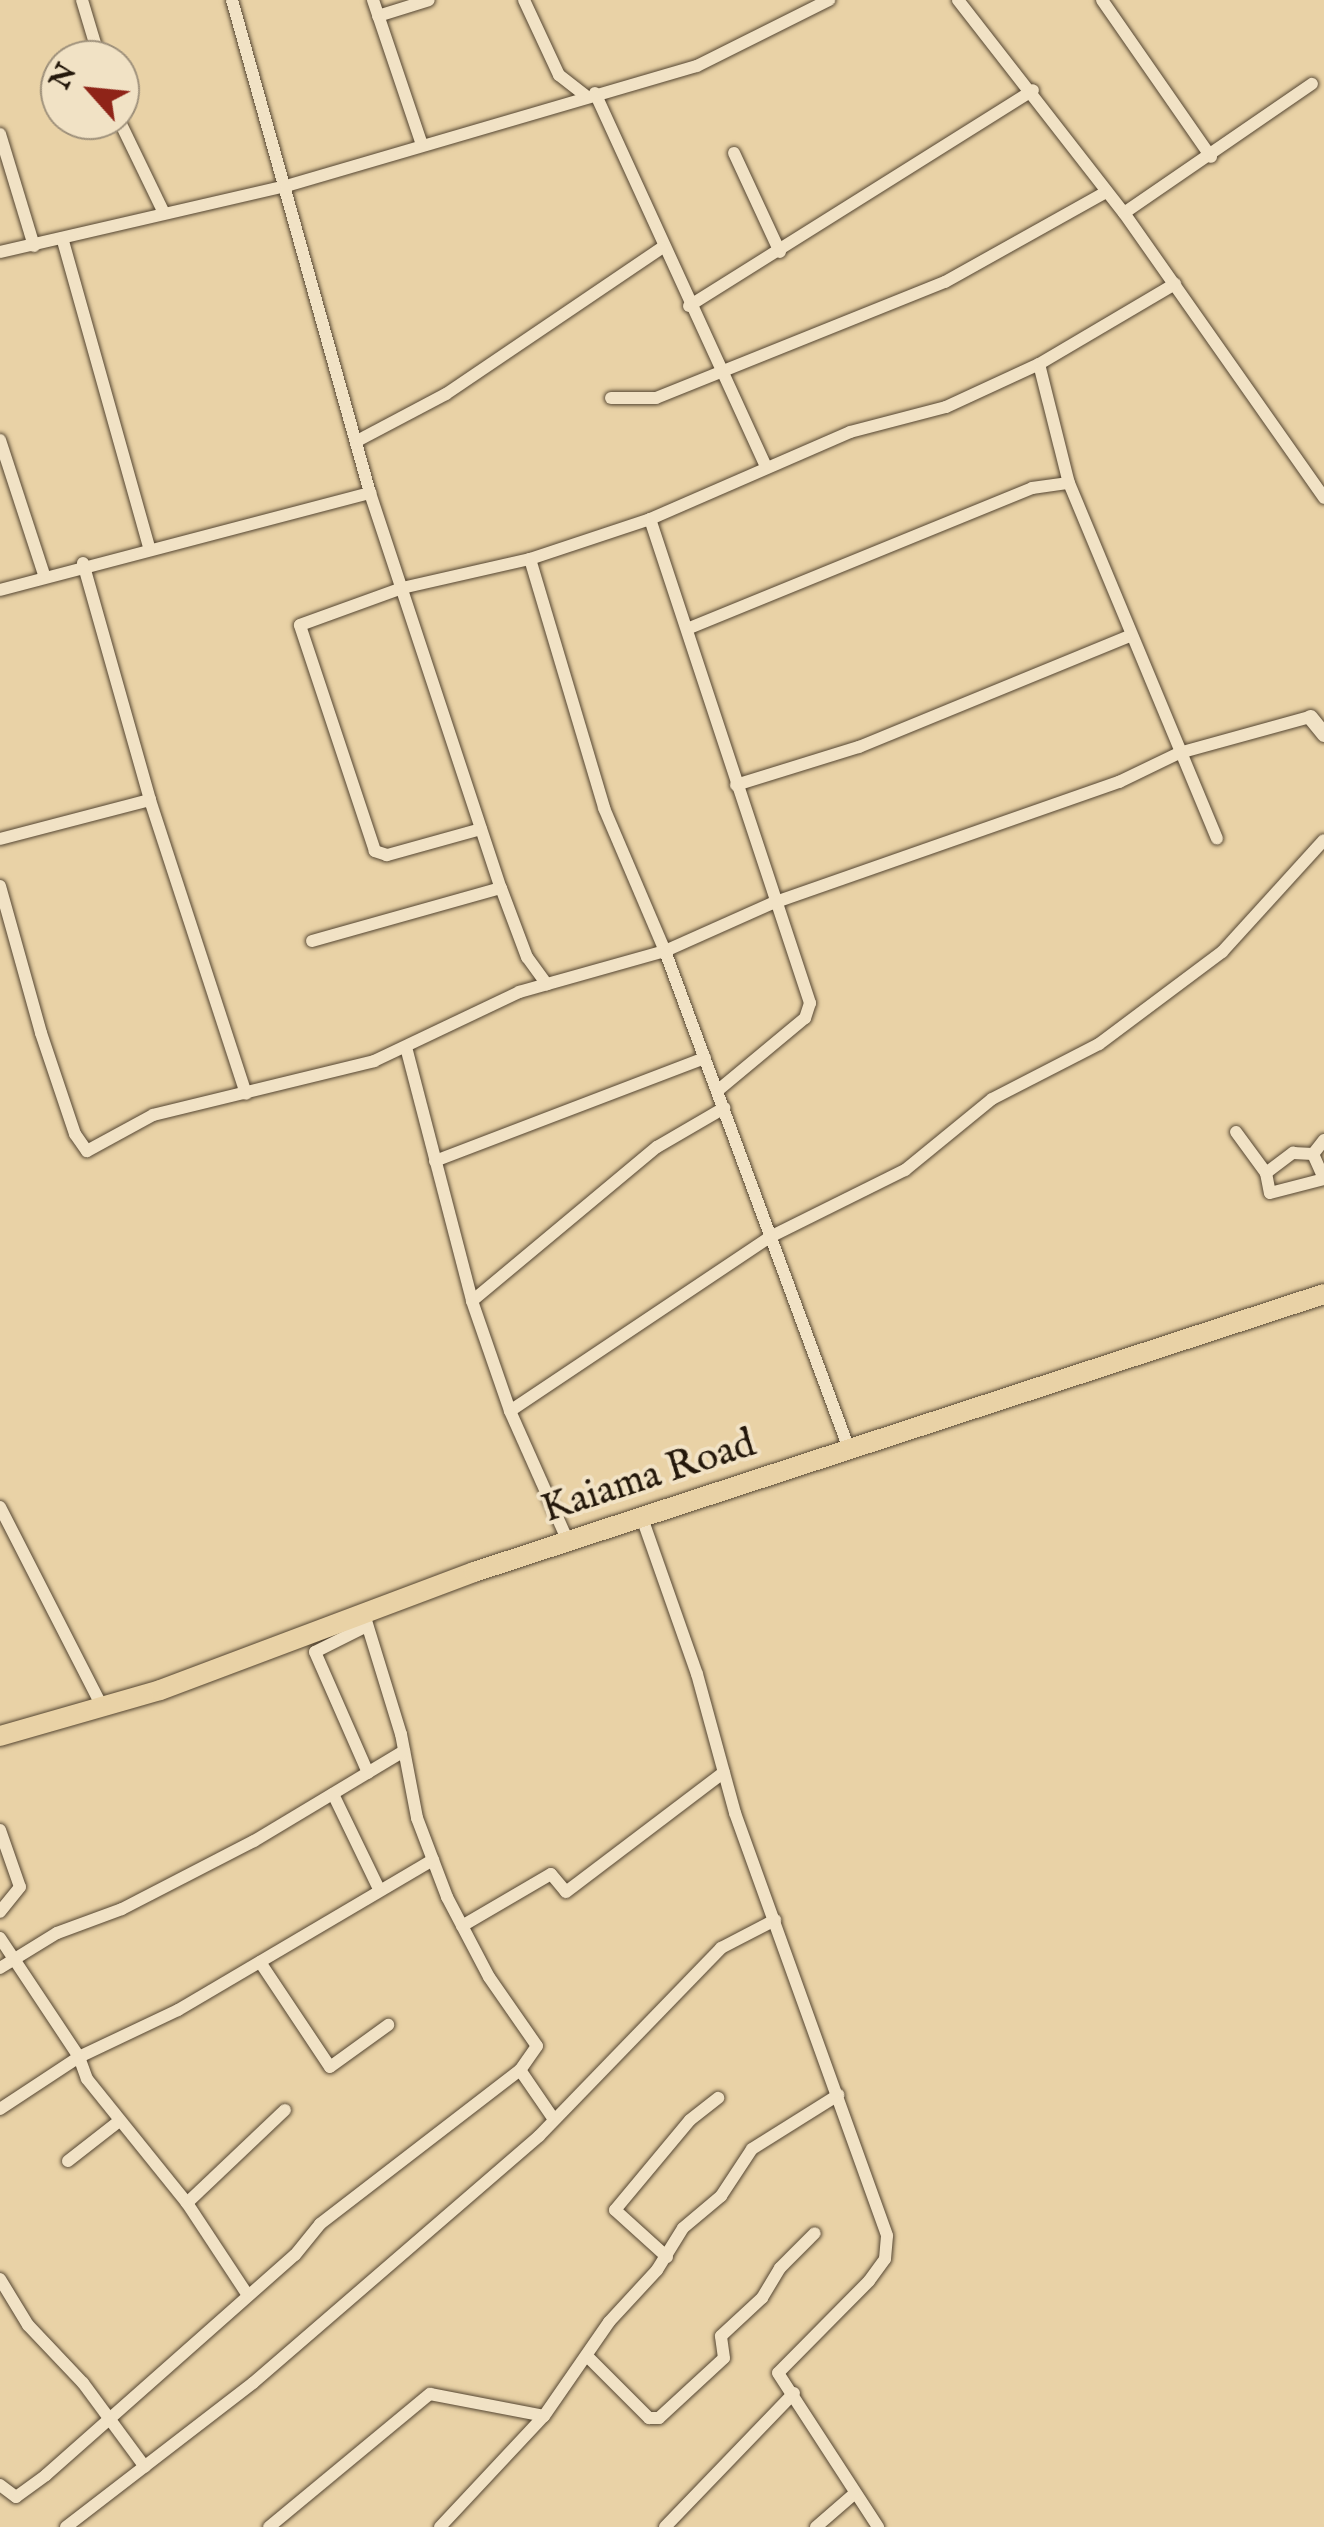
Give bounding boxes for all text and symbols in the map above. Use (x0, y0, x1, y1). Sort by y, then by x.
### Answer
north arrow (40, 40, 140, 140)
text: N (44, 58, 86, 96)
street label: Kaiama Road (536, 1421, 762, 1535)

